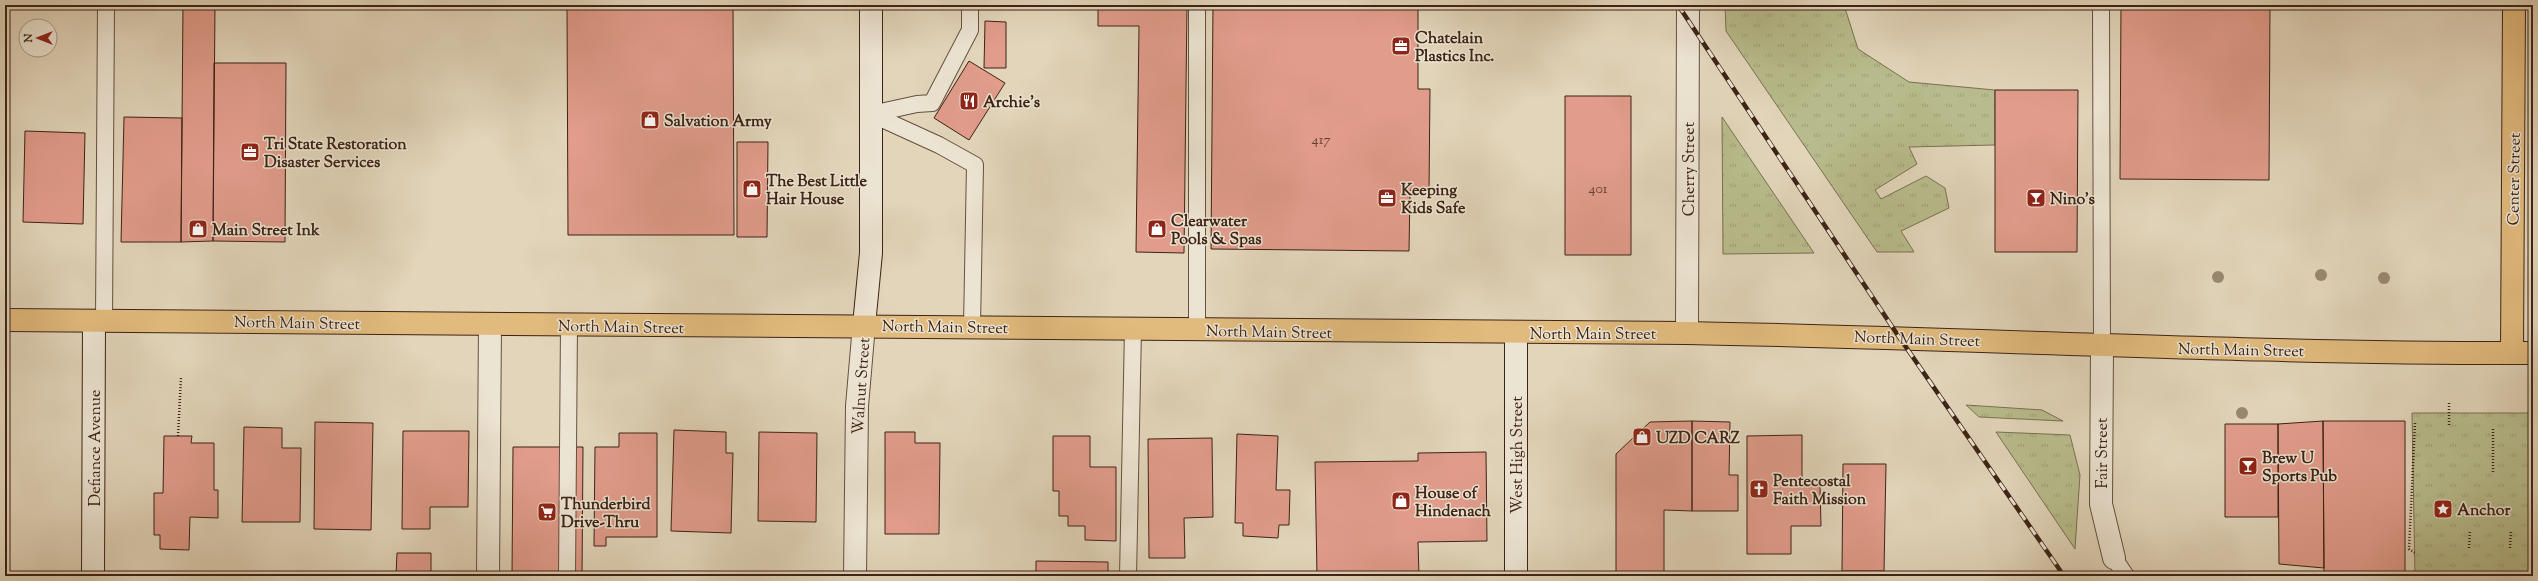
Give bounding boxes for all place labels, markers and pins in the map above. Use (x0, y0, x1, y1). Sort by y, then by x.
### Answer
place label: Chatelain Plastics Inc. (1415, 28, 1494, 69)
office icon: Chatelain Plastics Inc. (1390, 35, 1412, 57)
restaurant icon: Archie's (958, 90, 980, 112)
place label: Archie's (983, 92, 1040, 115)
shop icon: Salvation Army (639, 109, 661, 131)
place label: Salvation Army (664, 111, 772, 134)
place label: Tri State Restoration Disaster Services (264, 134, 407, 175)
office icon: Tri State Restoration Disaster Services (239, 141, 261, 163)
place label: The Best Little Hair House (766, 171, 867, 212)
shop icon: The Best Little Hair House (741, 178, 763, 200)
place label: Keeping Kids Safe (1401, 180, 1466, 221)
office icon: Keeping Kids Safe (1376, 187, 1398, 209)
bar icon: Nino's (2025, 187, 2047, 209)
place label: Nino's (2050, 189, 2095, 212)
place label: Clearwater Pools & Spas (1171, 211, 1262, 252)
shop icon: Main Street Ink (187, 218, 209, 240)
shop icon: Clearwater Pools & Spas (1146, 218, 1168, 240)
place label: Main Street Ink (212, 220, 320, 243)
shop icon: UZD CARZ (1631, 426, 1653, 448)
place label: UZD CARZ (1656, 428, 1740, 451)
place label: Brew U Sports Pub (2262, 448, 2337, 489)
bar icon: Brew U Sports Pub (2237, 455, 2259, 477)
place label: Pentecostal Faith Mission (1773, 471, 1867, 512)
church icon: Pentecostal Faith Mission (1748, 478, 1770, 500)
place label: House of Hindenach (1415, 483, 1492, 524)
shop icon: House of Hindenach (1390, 490, 1412, 512)
place label: Thunderbird Drive-Thru (561, 494, 651, 535)
place icon: Anchor (2432, 498, 2454, 520)
place label: Anchor (2457, 500, 2511, 523)
supermarket icon: Thunderbird Drive-Thru (536, 501, 558, 523)

